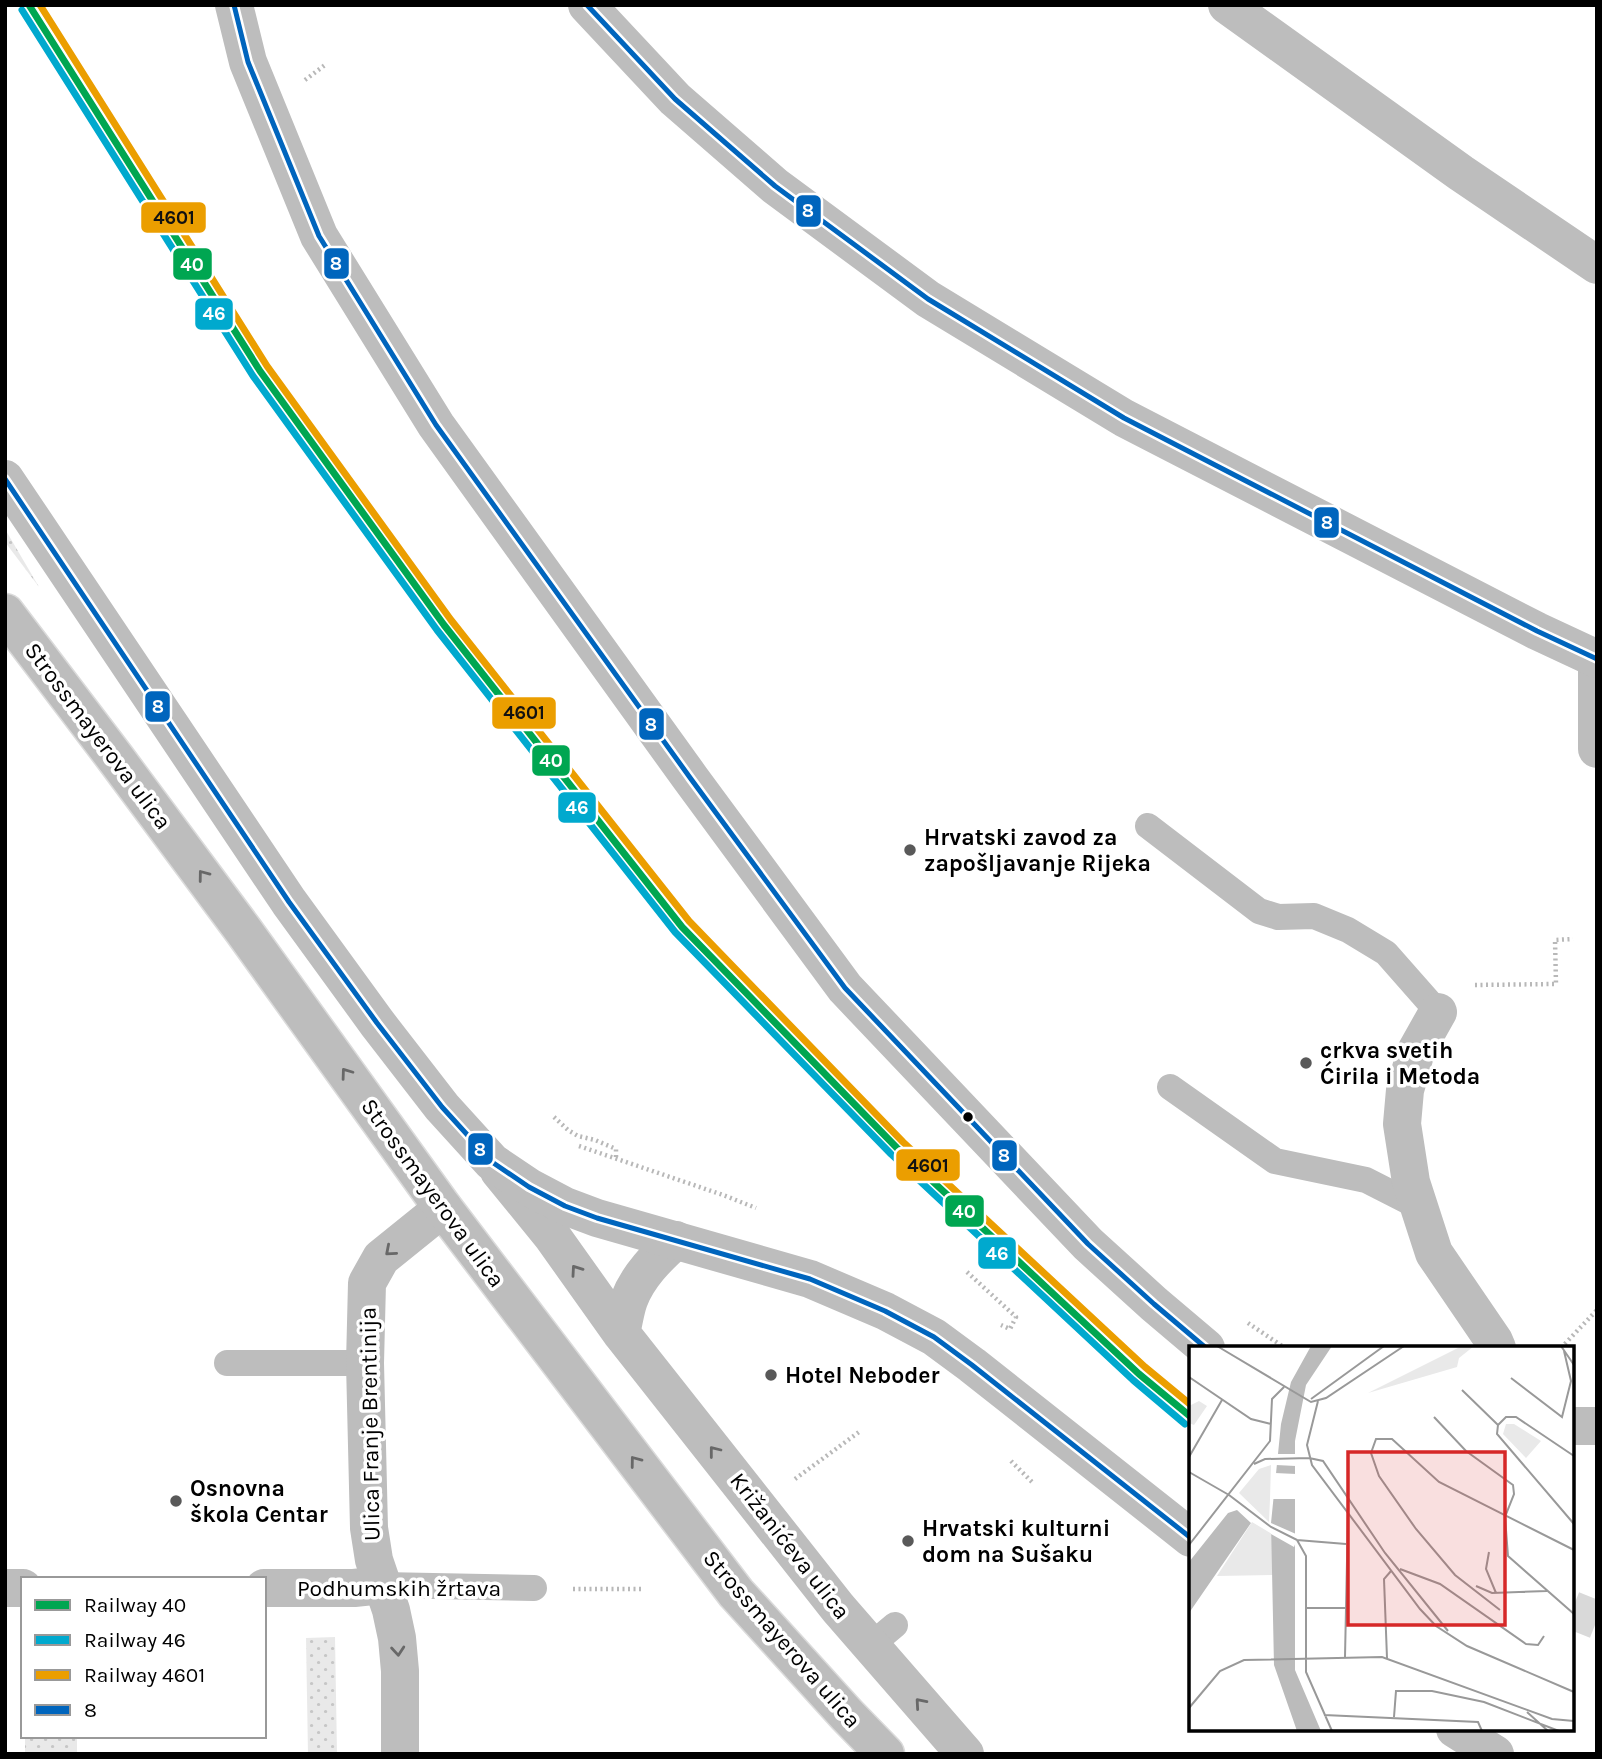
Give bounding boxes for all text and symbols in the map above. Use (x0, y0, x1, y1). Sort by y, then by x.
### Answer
line badge: 8 (795, 194, 822, 228)
text: 8 (802, 200, 814, 222)
line badge: 4601 (140, 201, 207, 234)
text: 4601 (153, 207, 195, 229)
line badge: 40 (172, 247, 213, 281)
line badge: 8 (323, 247, 350, 280)
text: 8 (330, 253, 342, 275)
text: 40 (180, 254, 204, 276)
line badge: 46 (194, 297, 234, 331)
text: 46 (203, 303, 225, 325)
line badge: 8 (1313, 506, 1340, 539)
text: 8 (1321, 512, 1333, 534)
street label: Strossmayerova ulica (19, 637, 177, 835)
line badge: 8 (144, 690, 171, 723)
text: 8 (152, 696, 164, 718)
line badge: 4601 (491, 696, 557, 730)
text: 4601 (503, 702, 545, 724)
line badge: 8 (638, 707, 665, 741)
text: 8 (645, 714, 657, 736)
line badge: 40 (531, 744, 571, 777)
text: 40 (539, 750, 563, 772)
line badge: 46 (557, 791, 597, 824)
text: 46 (566, 797, 588, 819)
place label: Hrvatski zavod za zapošljavanje Rijeka (924, 824, 1151, 877)
marker: Hrvatski zavod za zapošljavanje Rijeka (902, 842, 918, 858)
one-way arrow (198, 870, 211, 883)
place label: crkva svetih Ćirila i Metoda (1320, 1037, 1480, 1090)
marker: crkva svetih Ćirila i Metoda (1298, 1055, 1314, 1071)
one-way arrow (342, 1068, 354, 1081)
street label: Strossmayerova ulica (355, 1093, 511, 1293)
unlabelled marker (961, 1110, 975, 1124)
line badge: 8 (467, 1132, 494, 1166)
text: 8 (474, 1139, 486, 1161)
line badge: 8 (991, 1139, 1018, 1172)
text: 8 (998, 1145, 1010, 1167)
line badge: 4601 (895, 1148, 961, 1182)
text: 4601 (907, 1155, 949, 1177)
line badge: 40 (944, 1194, 985, 1228)
text: 40 (952, 1201, 976, 1223)
line badge: 46 (977, 1236, 1017, 1270)
one-way arrow (385, 1243, 398, 1255)
text: 46 (986, 1243, 1008, 1265)
one-way arrow (572, 1265, 584, 1278)
street label: Ulica Franje Brentinija (354, 1307, 386, 1541)
inset map (1189, 1346, 1574, 1731)
place label: Hotel Neboder (785, 1362, 940, 1389)
marker: Hotel Neboder (763, 1367, 779, 1383)
one-way arrow (710, 1446, 723, 1458)
one-way arrow (631, 1456, 644, 1468)
street label: Križanićeva ulica (724, 1467, 856, 1625)
place label: Osnovna škola Centar (190, 1475, 328, 1528)
marker: Osnovna škola Centar (168, 1493, 184, 1509)
place label: Hrvatski kulturni dom na Sušaku (922, 1515, 1110, 1568)
marker: Hrvatski kulturni dom na Sušaku (900, 1533, 916, 1549)
street label: Strossmayerova ulica (697, 1545, 867, 1733)
street label: Podhumskih žrtava (297, 1575, 501, 1602)
legend (21, 1577, 266, 1738)
text: Railway 40 (84, 1593, 186, 1617)
text: Railway 46 (84, 1628, 186, 1652)
one-way arrow (390, 1646, 405, 1657)
text: Railway 4601 (84, 1663, 205, 1687)
text: 8 (84, 1698, 97, 1722)
one-way arrow (916, 1698, 928, 1711)

